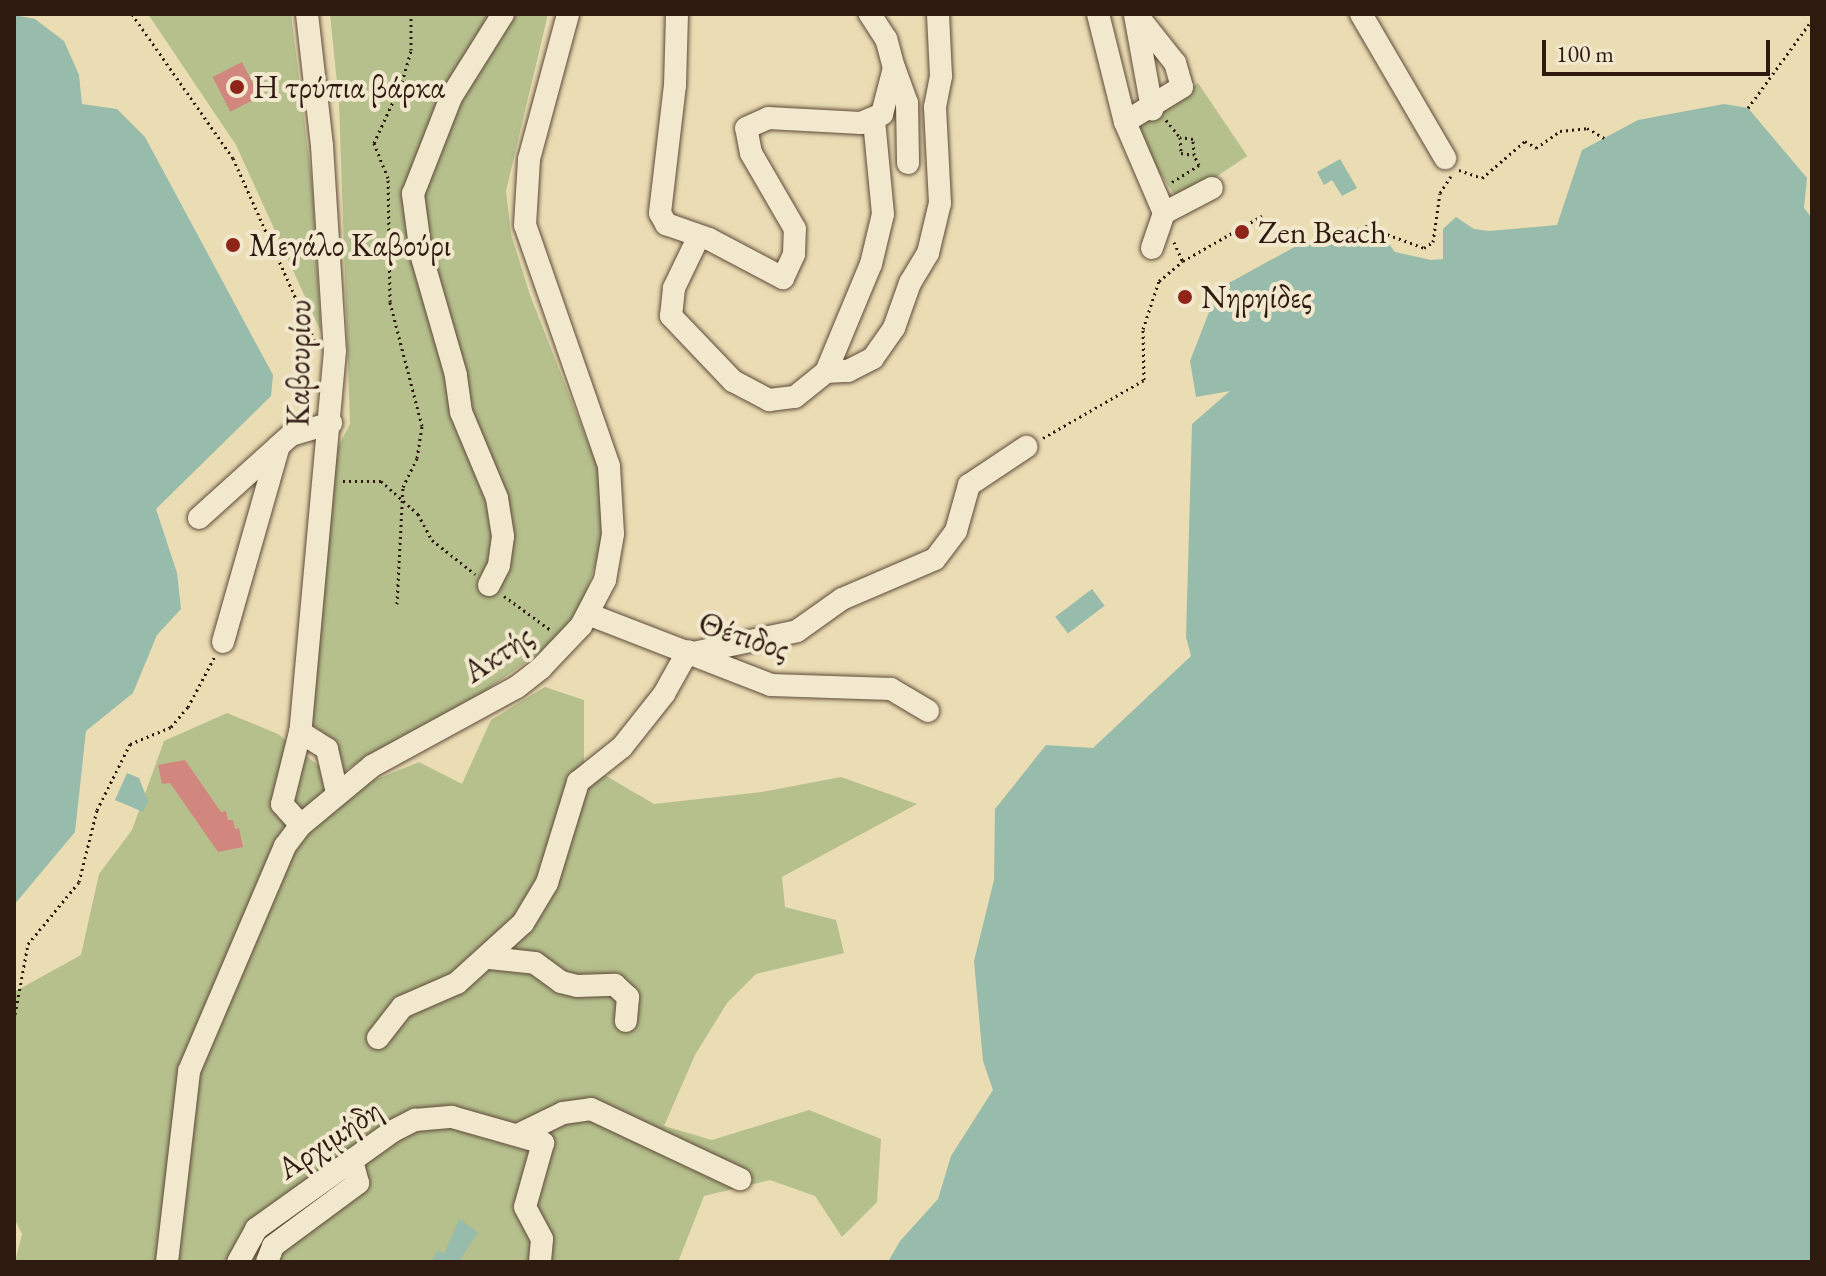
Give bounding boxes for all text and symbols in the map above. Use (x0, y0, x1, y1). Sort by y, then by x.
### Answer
scale bar (1546, 24, 1774, 74)
text: 100 m (1556, 38, 1614, 69)
place label: Η τρύπια βάρκα (253, 68, 445, 106)
marker: Η τρύπια βάρκα (228, 78, 246, 96)
place label: Zen Beach (1258, 213, 1387, 251)
marker: Zen Beach (1233, 223, 1251, 241)
place label: Μεγάλο Καβούρι (249, 226, 451, 264)
marker: Μεγάλο Καβούρι (224, 236, 242, 254)
place label: Νηρηίδες (1201, 278, 1312, 316)
marker: Νηρηίδες (1176, 288, 1194, 306)
street label: Καβουρίου (279, 299, 319, 427)
street label: Θέτιδος (694, 603, 794, 669)
street label: Ακτής (456, 617, 540, 691)
street label: Αρχιμήδη (270, 1090, 388, 1188)

